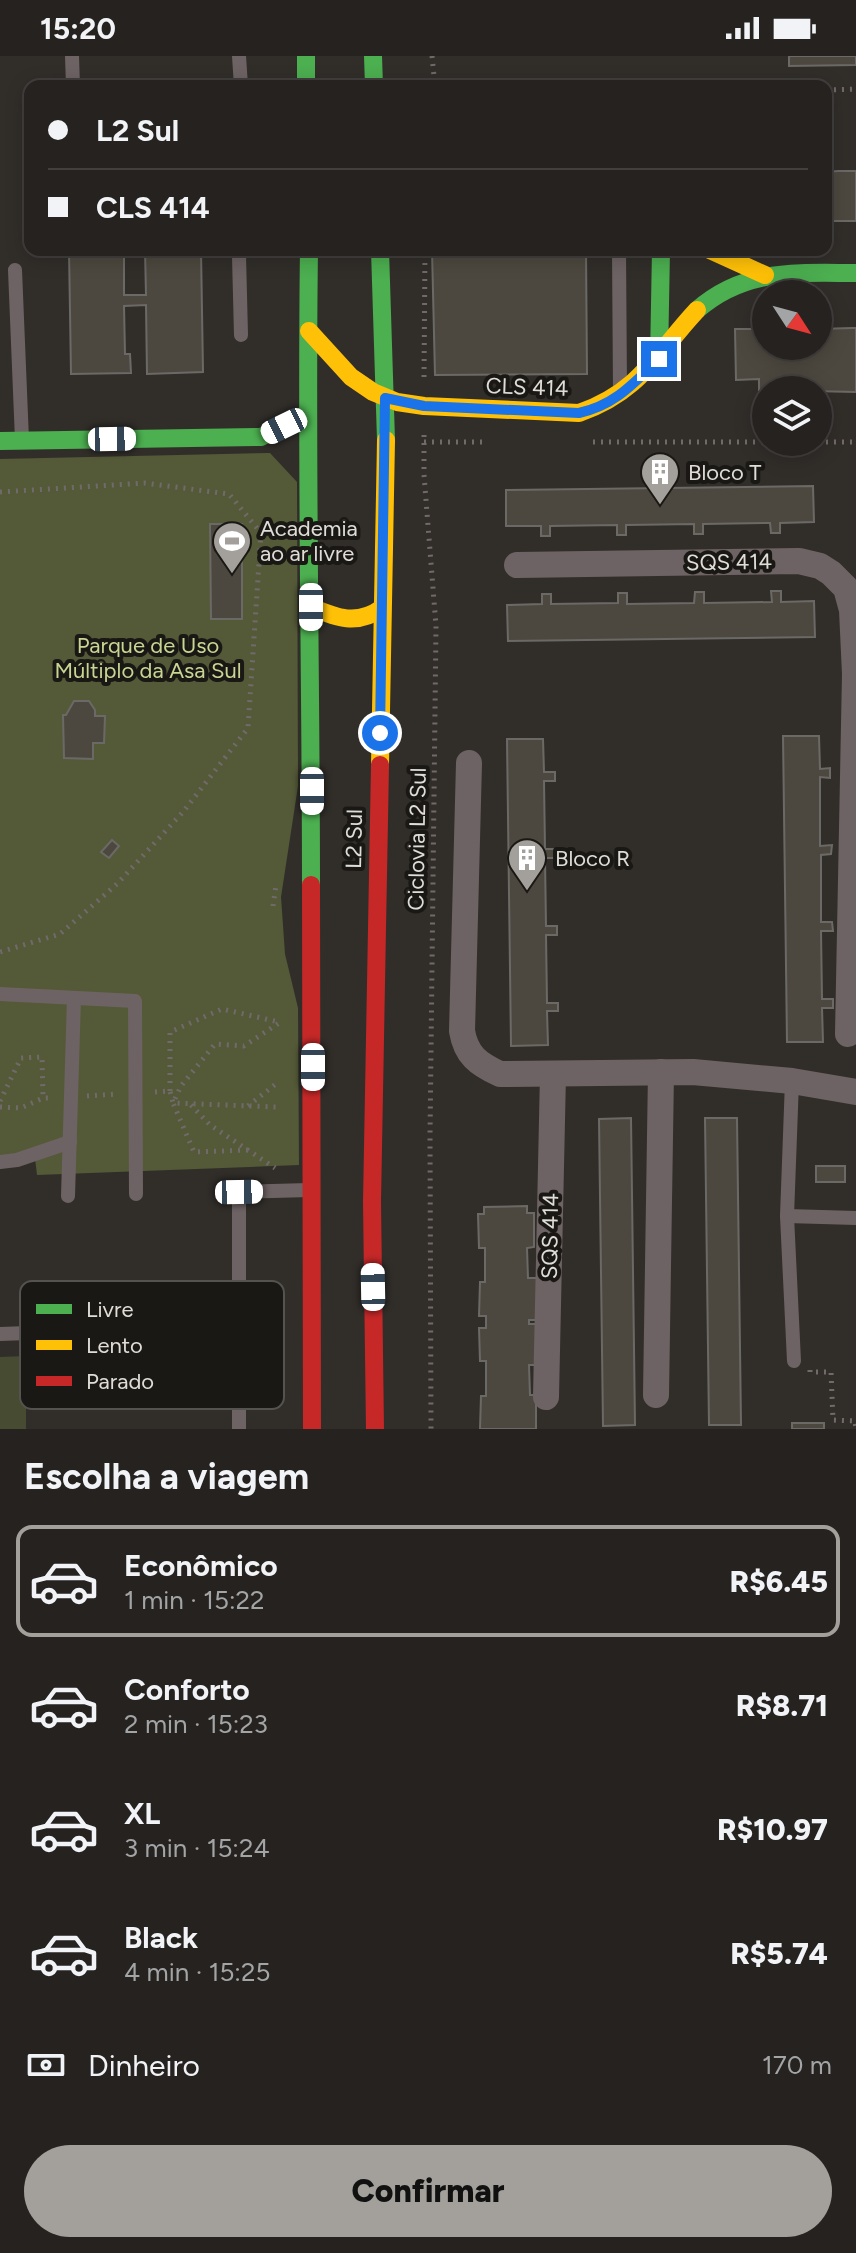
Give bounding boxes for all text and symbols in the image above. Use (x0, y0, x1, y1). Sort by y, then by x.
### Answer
text: 15:20 (40, 10, 116, 47)
text: L2 Sul (96, 112, 179, 149)
text: CLS 414 (96, 189, 210, 226)
north arrow (752, 280, 832, 360)
map controls (752, 280, 832, 456)
route end (641, 341, 677, 377)
street label: CLS 414 (485, 372, 569, 402)
button: layers (752, 376, 832, 456)
car (257, 405, 311, 447)
car (88, 427, 136, 451)
building icon: Bloco T (639, 451, 681, 506)
place label: Bloco T (688, 459, 761, 486)
place label: Academia ao ar livre (260, 515, 358, 567)
sports icon: Academia ao ar livre (211, 520, 253, 575)
street label: SQS 414 (686, 548, 772, 576)
car (299, 583, 323, 631)
park label: Parque de Uso Múltiplo da Asa Sul (54, 632, 242, 684)
route start (362, 715, 398, 751)
car (300, 767, 324, 815)
street label: Ciclovia L2 Sul (402, 767, 432, 911)
street label: L2 Sul (340, 809, 368, 869)
building icon: Bloco R (506, 837, 548, 892)
place label: Bloco R (555, 845, 630, 872)
car (301, 1043, 325, 1091)
car (215, 1180, 263, 1204)
street label: SQS 414 (536, 1193, 564, 1279)
car (361, 1263, 385, 1311)
legend (20, 1281, 284, 1409)
text: Livre (86, 1296, 133, 1323)
text: Lento (86, 1332, 143, 1359)
text: Parado (86, 1368, 154, 1395)
text: Escolha a viagem (24, 1455, 309, 1498)
icon: car (28, 1545, 100, 1617)
text: Econômico (124, 1547, 278, 1584)
text: R$6.45 (730, 1563, 828, 1600)
text: 1 min · 15:22 (124, 1584, 265, 1616)
icon: car (28, 1669, 100, 1741)
text: Conforto (124, 1671, 250, 1708)
text: R$8.71 (736, 1687, 828, 1724)
text: 2 min · 15:23 (124, 1708, 268, 1740)
icon: car (28, 1793, 100, 1865)
text: XL (124, 1795, 160, 1832)
text: R$10.97 (717, 1811, 828, 1848)
text: 3 min · 15:24 (124, 1832, 270, 1864)
icon: car (28, 1917, 100, 1989)
text: Black (124, 1919, 198, 1956)
text: R$5.74 (730, 1935, 828, 1972)
text: 4 min · 15:25 (124, 1956, 270, 1988)
icon: cash (24, 2043, 68, 2087)
text: Dinheiro (88, 2047, 200, 2084)
text: 170 m (762, 2049, 832, 2081)
button: Confirmar (24, 2145, 832, 2237)

